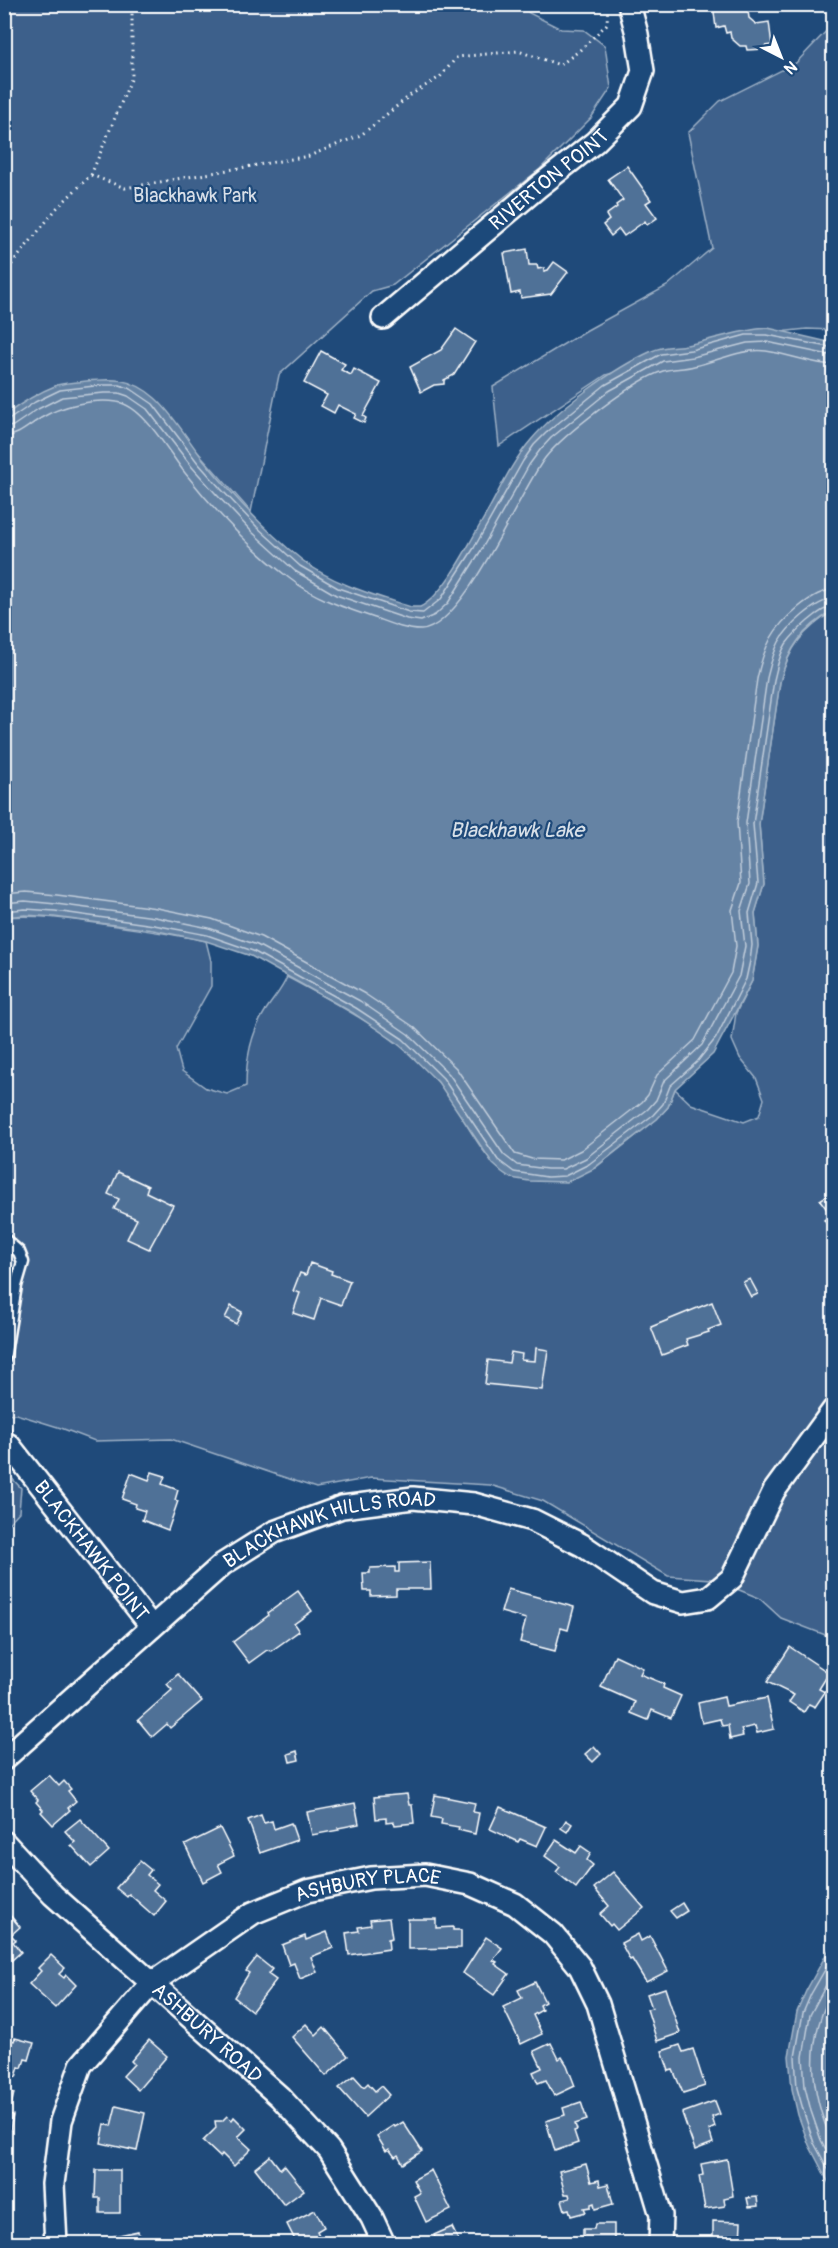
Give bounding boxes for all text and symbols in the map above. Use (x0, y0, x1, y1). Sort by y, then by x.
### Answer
north arrow (751, 27, 811, 87)
text: N (780, 56, 801, 79)
street label: RIVERTON POINT (484, 124, 614, 236)
park label: Blackhawk Park (133, 183, 258, 208)
water label: Blackhawk Lake (450, 817, 587, 844)
street label: BLACKHAWK POINT (28, 1475, 154, 1626)
street label: BLACKHAWK HILLS ROAD (219, 1486, 437, 1574)
street label: ASHBURY PLACE (291, 1863, 443, 1908)
street label: ASHBURY ROAD (147, 1977, 268, 2089)

